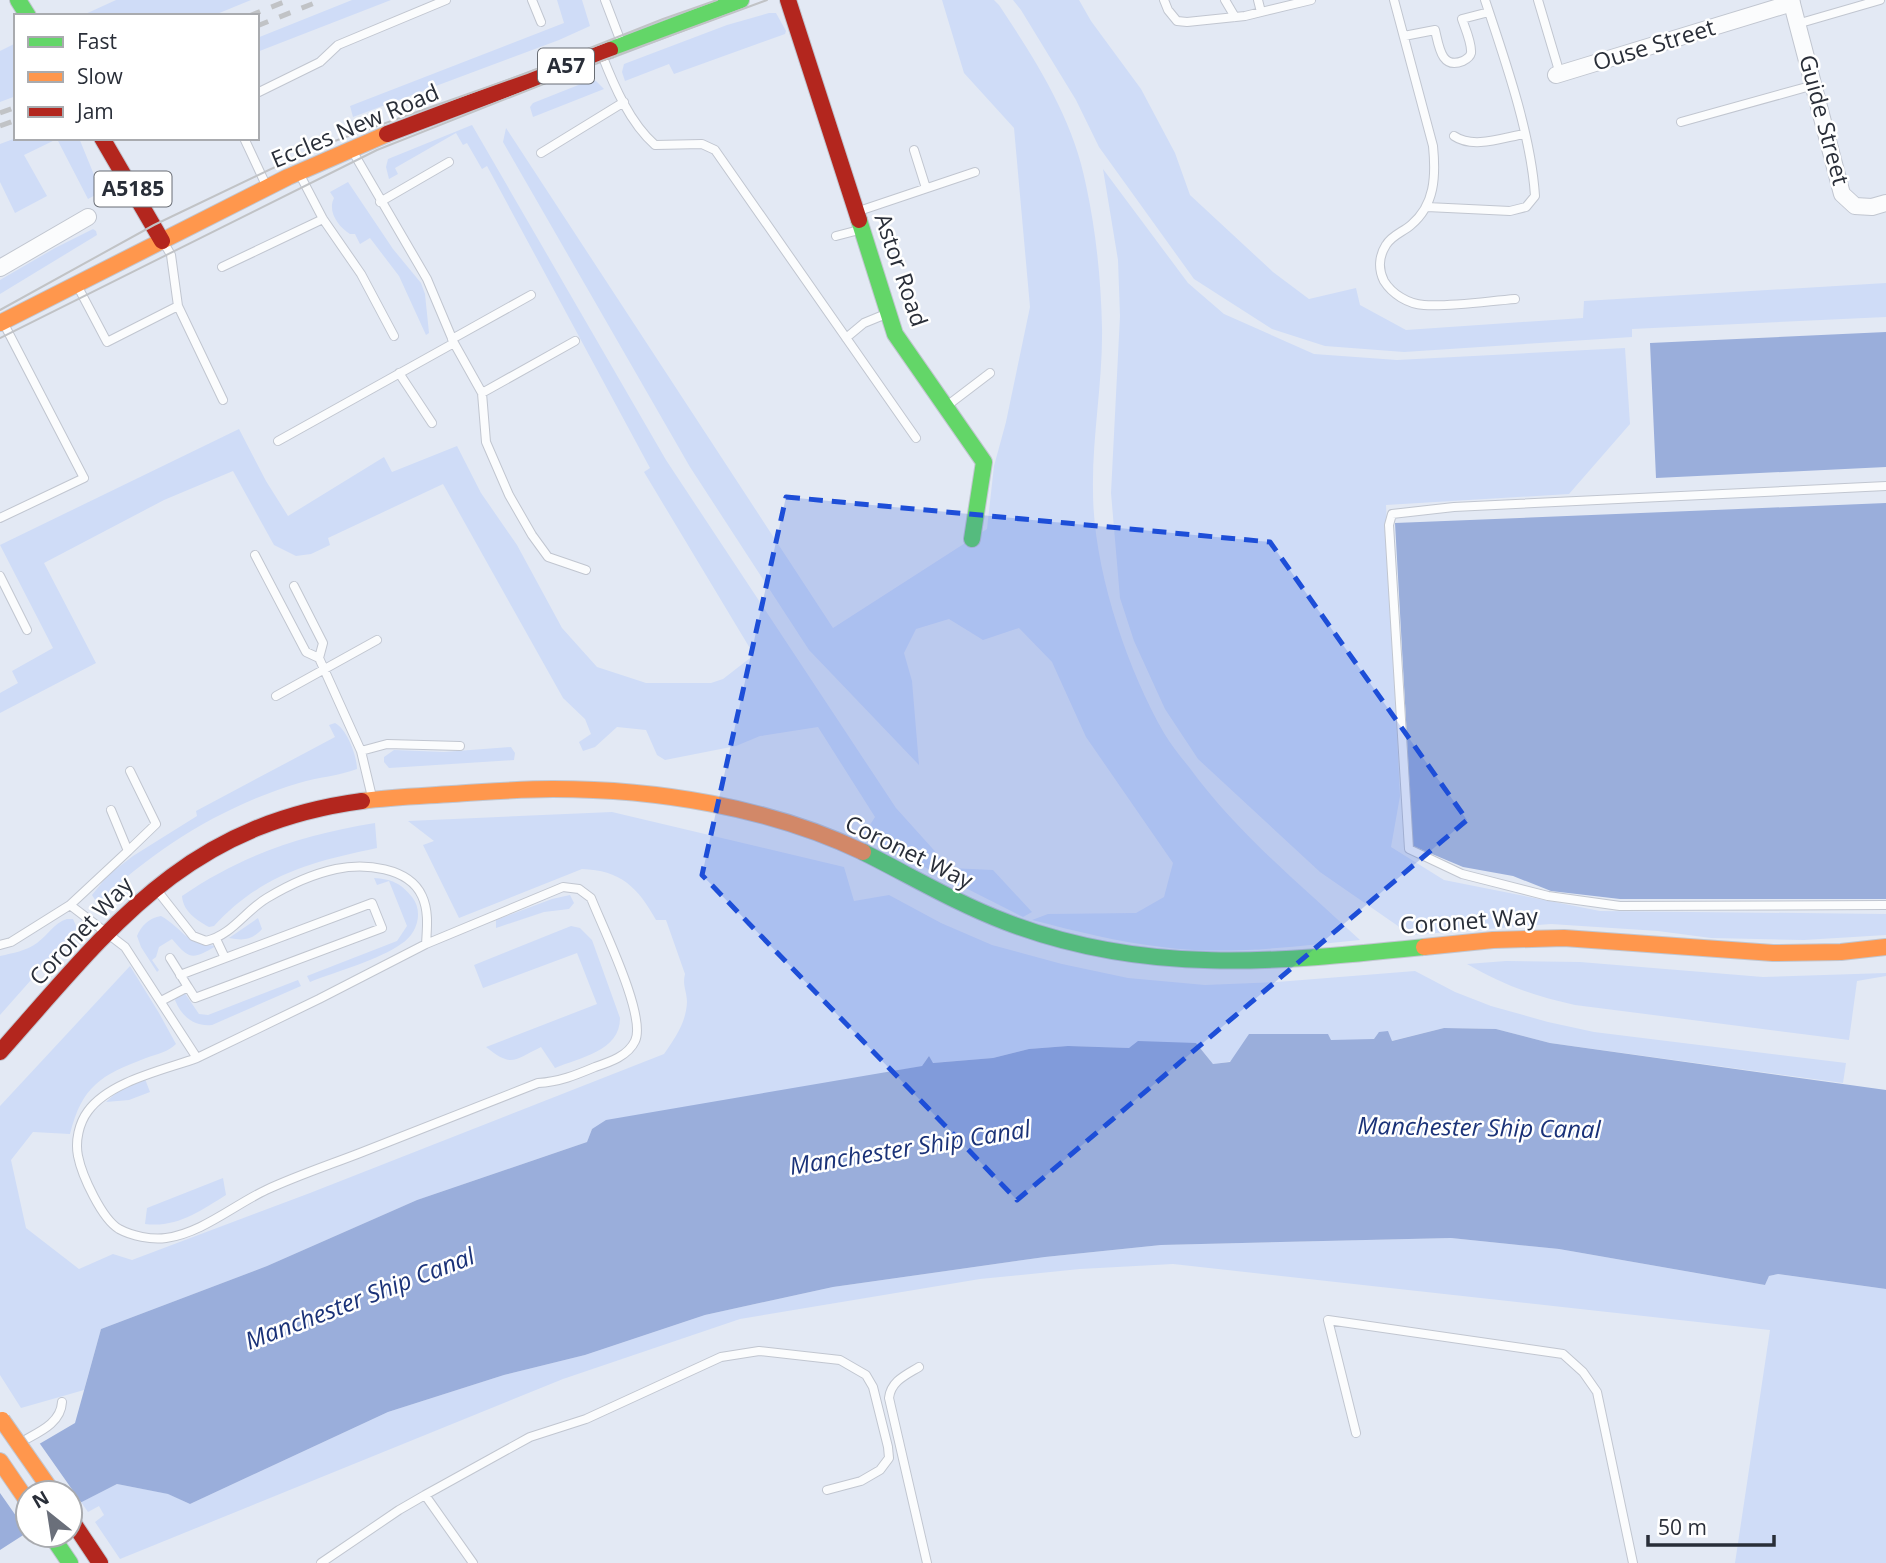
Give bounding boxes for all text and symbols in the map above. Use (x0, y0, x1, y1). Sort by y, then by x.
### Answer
street label: Ouse Street (1589, 10, 1719, 78)
legend (14, 14, 259, 140)
text: Fast (77, 27, 117, 55)
road number: A57 (538, 48, 594, 84)
street label: Guide Street (1792, 51, 1858, 189)
text: Slow (77, 62, 123, 90)
street label: Eccles New Road (266, 75, 443, 175)
text: Jam (75, 97, 114, 125)
road number: A5185 (94, 172, 172, 206)
street label: Astor Road (868, 209, 936, 331)
street label: Coronet Way (840, 806, 979, 896)
street label: Coronet Way (21, 868, 139, 992)
street label: Coronet Way (1399, 899, 1539, 941)
water label: Manchester Ship Canal (1357, 1108, 1602, 1145)
water label: Manchester Ship Canal (787, 1111, 1033, 1182)
water label: Manchester Ship Canal (240, 1238, 480, 1357)
north arrow (14, 1479, 84, 1549)
text: N (27, 1484, 54, 1514)
scale bar (1648, 1504, 1774, 1548)
text: 50 m (1658, 1513, 1707, 1541)

